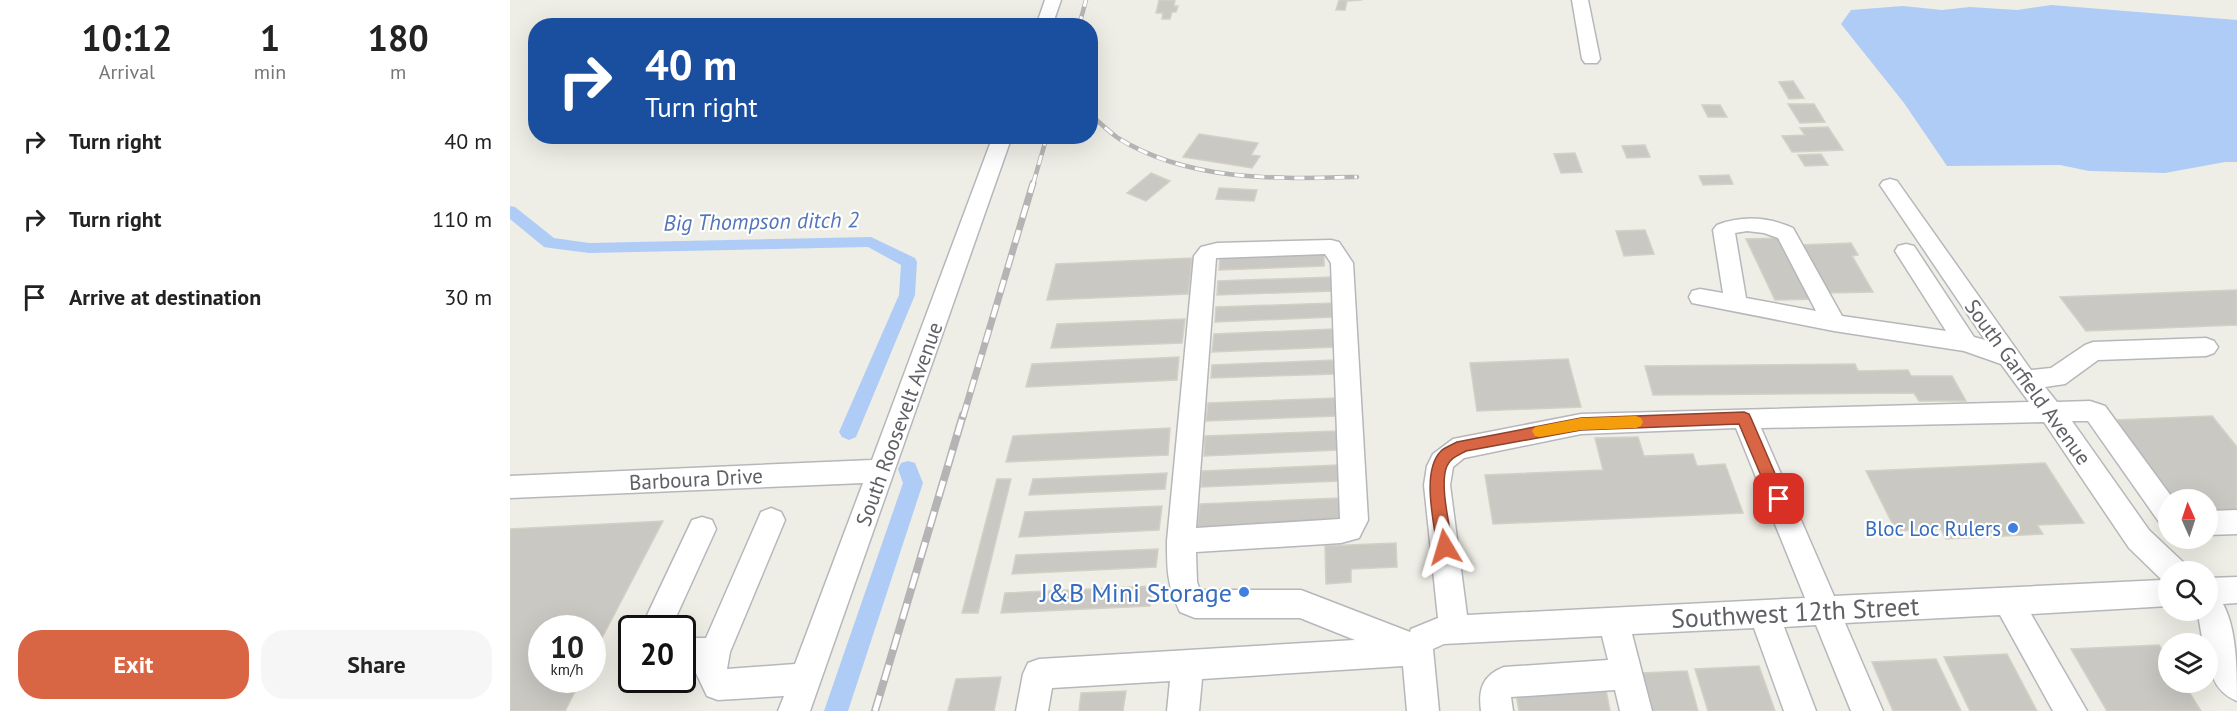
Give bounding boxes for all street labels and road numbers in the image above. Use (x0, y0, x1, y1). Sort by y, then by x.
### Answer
street label: South Garfield Avenue (1959, 294, 2097, 470)
street label: South Roosevelt Avenue (849, 318, 949, 530)
street label: Barboura Drive (628, 462, 764, 496)
street label: Southwest 12th Street (1670, 589, 1920, 635)

